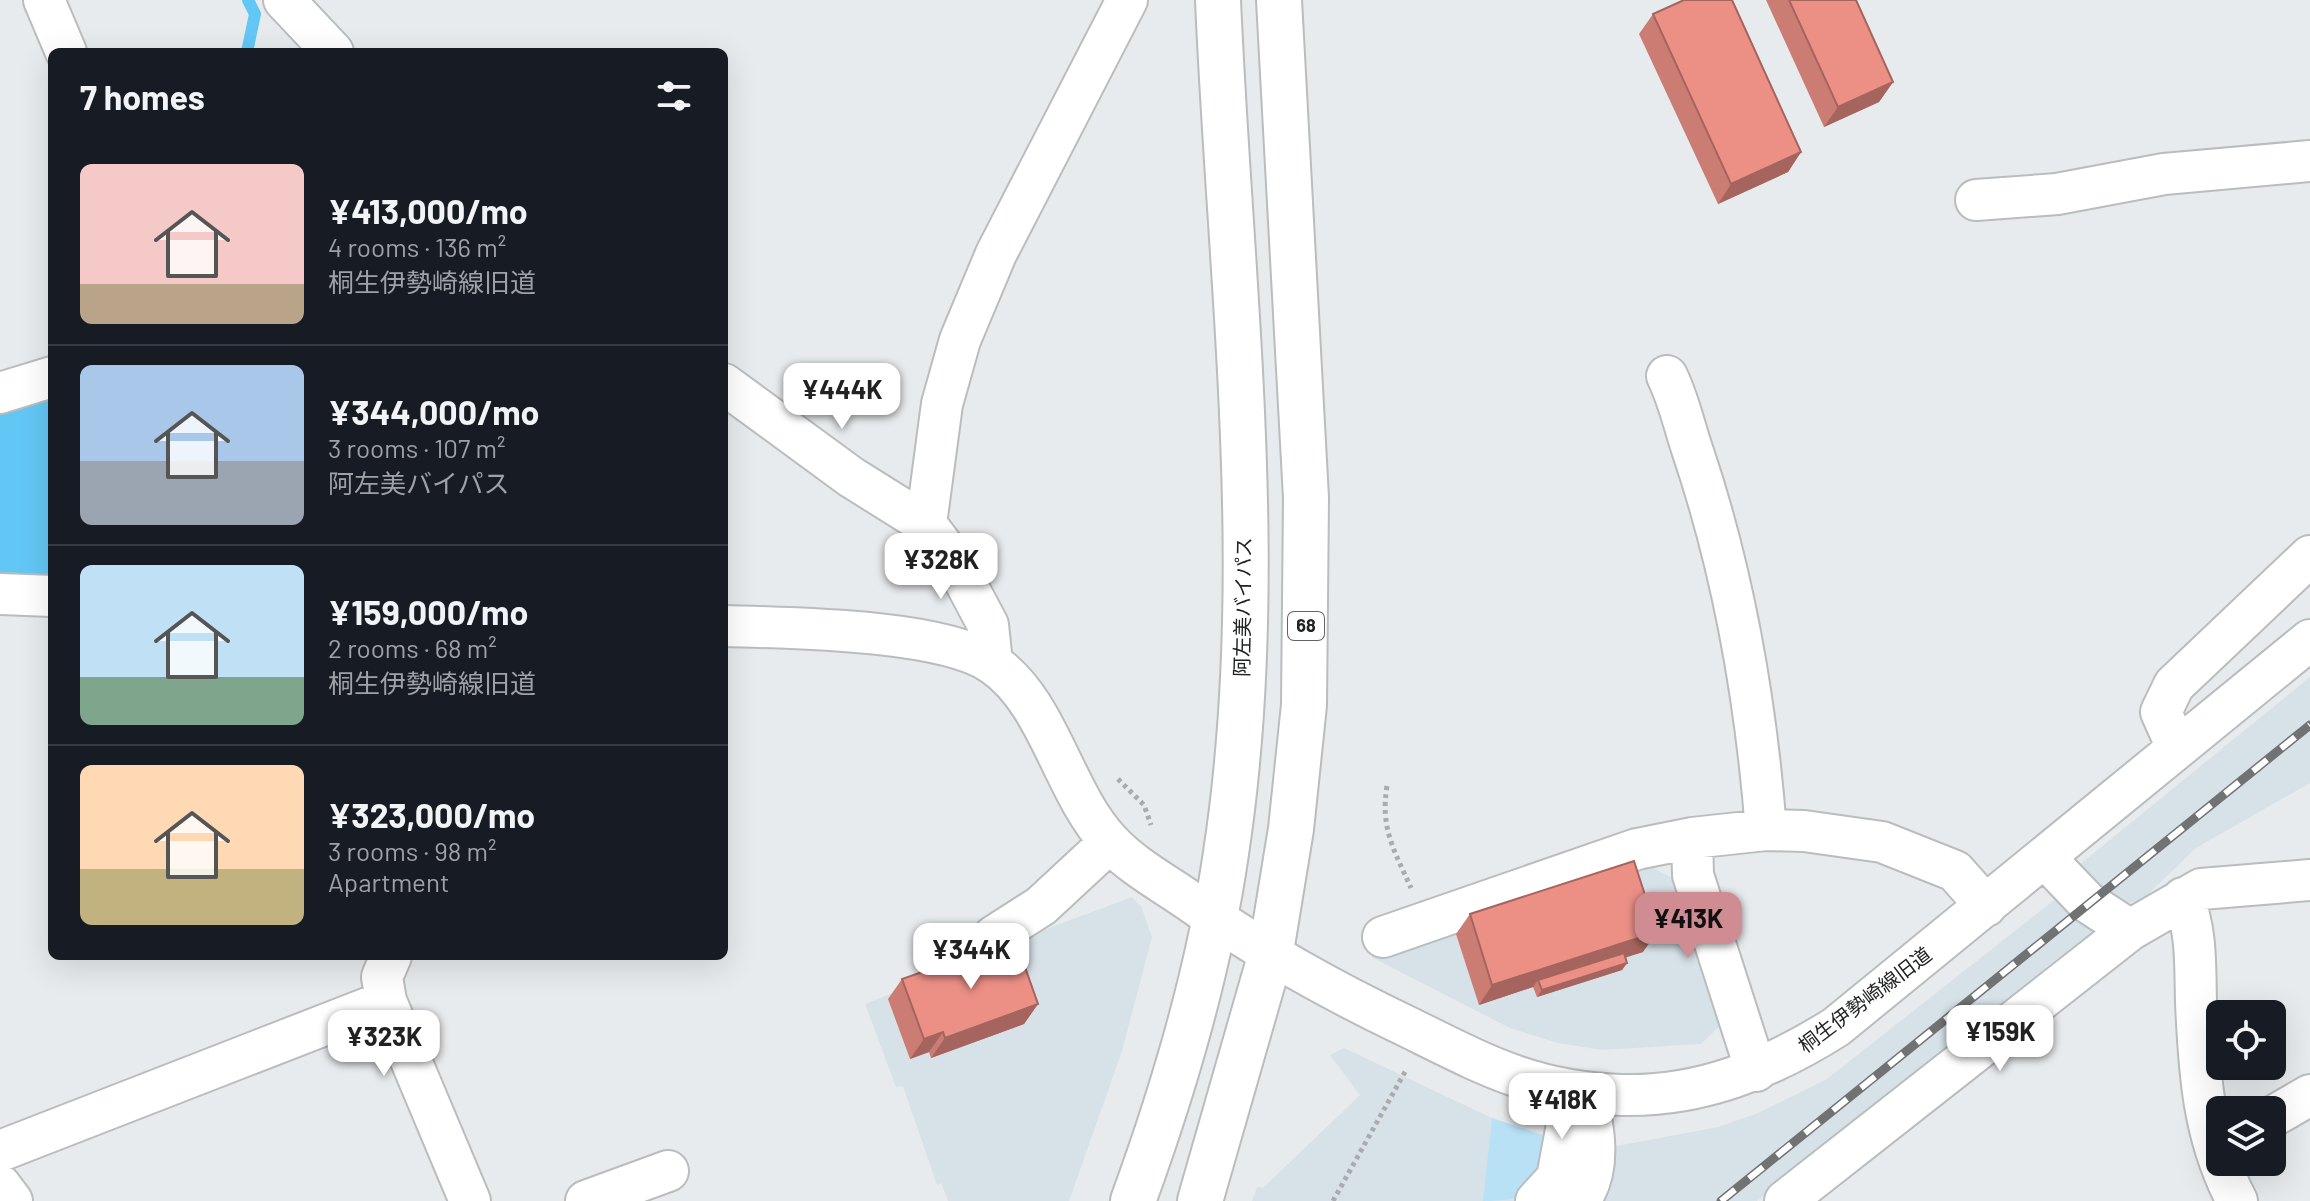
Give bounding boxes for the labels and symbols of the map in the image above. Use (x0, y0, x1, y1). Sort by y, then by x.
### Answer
pin: ¥444K (786, 363, 898, 431)
pin: ¥328K (885, 533, 997, 601)
street label: 阿左美バイパス (1229, 537, 1255, 677)
road number: 68 (1288, 612, 1324, 640)
pin: ¥413K (1632, 892, 1744, 960)
pin: ¥344K (915, 923, 1027, 991)
street label: 桐生伊勢崎線旧道 (1793, 941, 1936, 1057)
pin: ¥159K (1944, 1005, 2056, 1073)
pin: ¥323K (328, 1010, 440, 1078)
pin: ¥418K (1506, 1073, 1618, 1141)

